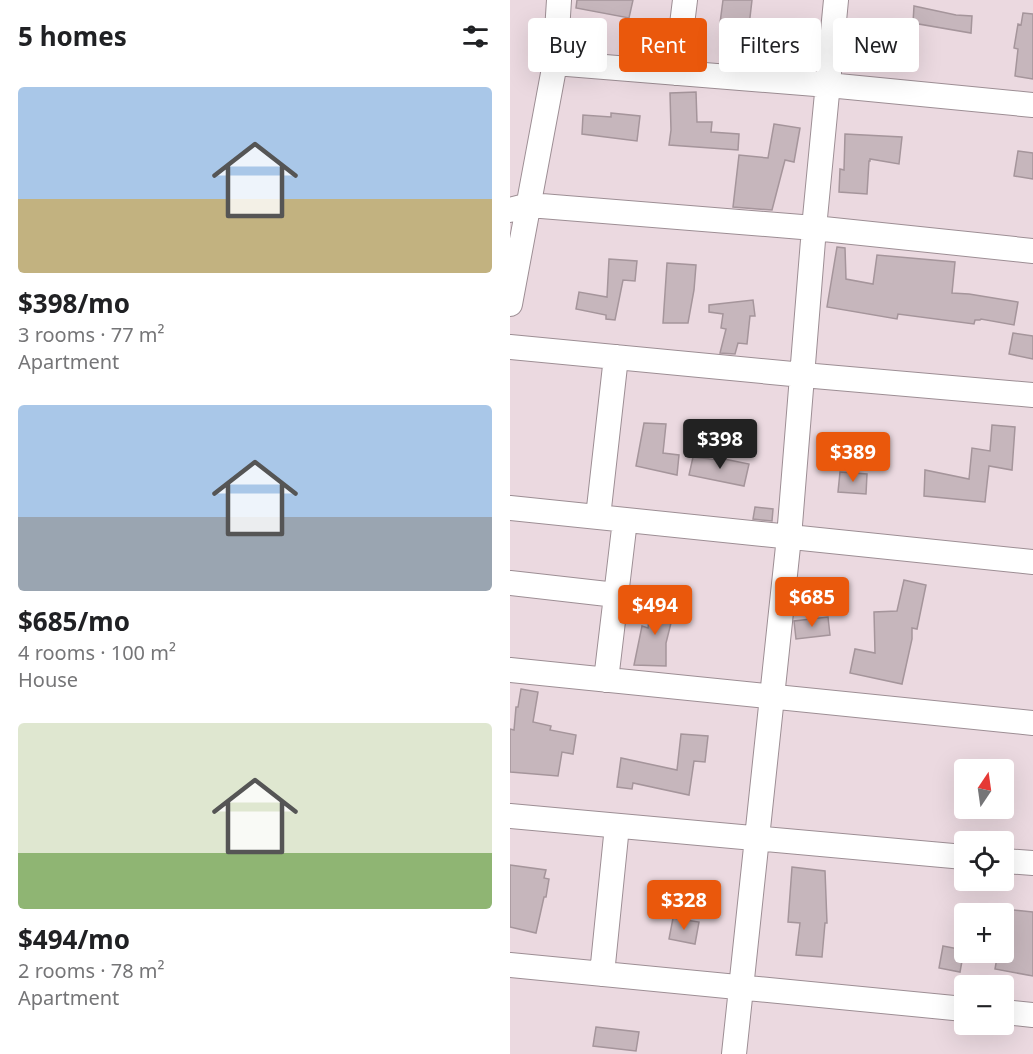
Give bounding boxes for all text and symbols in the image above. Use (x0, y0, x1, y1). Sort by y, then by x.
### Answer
text: 5 homes (18, 18, 127, 54)
chip: Buy (528, 18, 607, 72)
chip: Rent (619, 18, 707, 72)
chip: Filters (719, 18, 821, 72)
chip: New (833, 18, 919, 72)
icon: filters (459, 20, 492, 53)
icon: home (201, 126, 309, 234)
text: $398/mo (18, 285, 130, 321)
text: 3 rooms · 77 m² (18, 321, 165, 348)
text: Apartment (18, 348, 119, 375)
pin: $398 (684, 419, 756, 470)
text: $398 (697, 425, 743, 452)
pin: $389 (817, 432, 889, 483)
text: $389 (830, 438, 876, 465)
icon: home (201, 444, 309, 552)
pin: $685 (776, 577, 848, 628)
text: $685 (789, 583, 835, 610)
pin: $494 (619, 585, 691, 636)
text: $494 (632, 591, 678, 618)
text: $685/mo (18, 603, 130, 639)
text: 4 rooms · 100 m² (18, 639, 176, 666)
text: House (18, 666, 78, 693)
north arrow (954, 759, 1014, 819)
map controls (954, 759, 1014, 1035)
icon: home (201, 762, 309, 870)
button: locate (954, 831, 1014, 891)
pin: $328 (648, 880, 720, 931)
text: $328 (661, 886, 707, 913)
button: + (954, 903, 1014, 963)
text: $494/mo (18, 921, 130, 957)
text: 2 rooms · 78 m² (18, 957, 165, 984)
button: − (954, 975, 1014, 1035)
text: Apartment (18, 984, 119, 1011)

